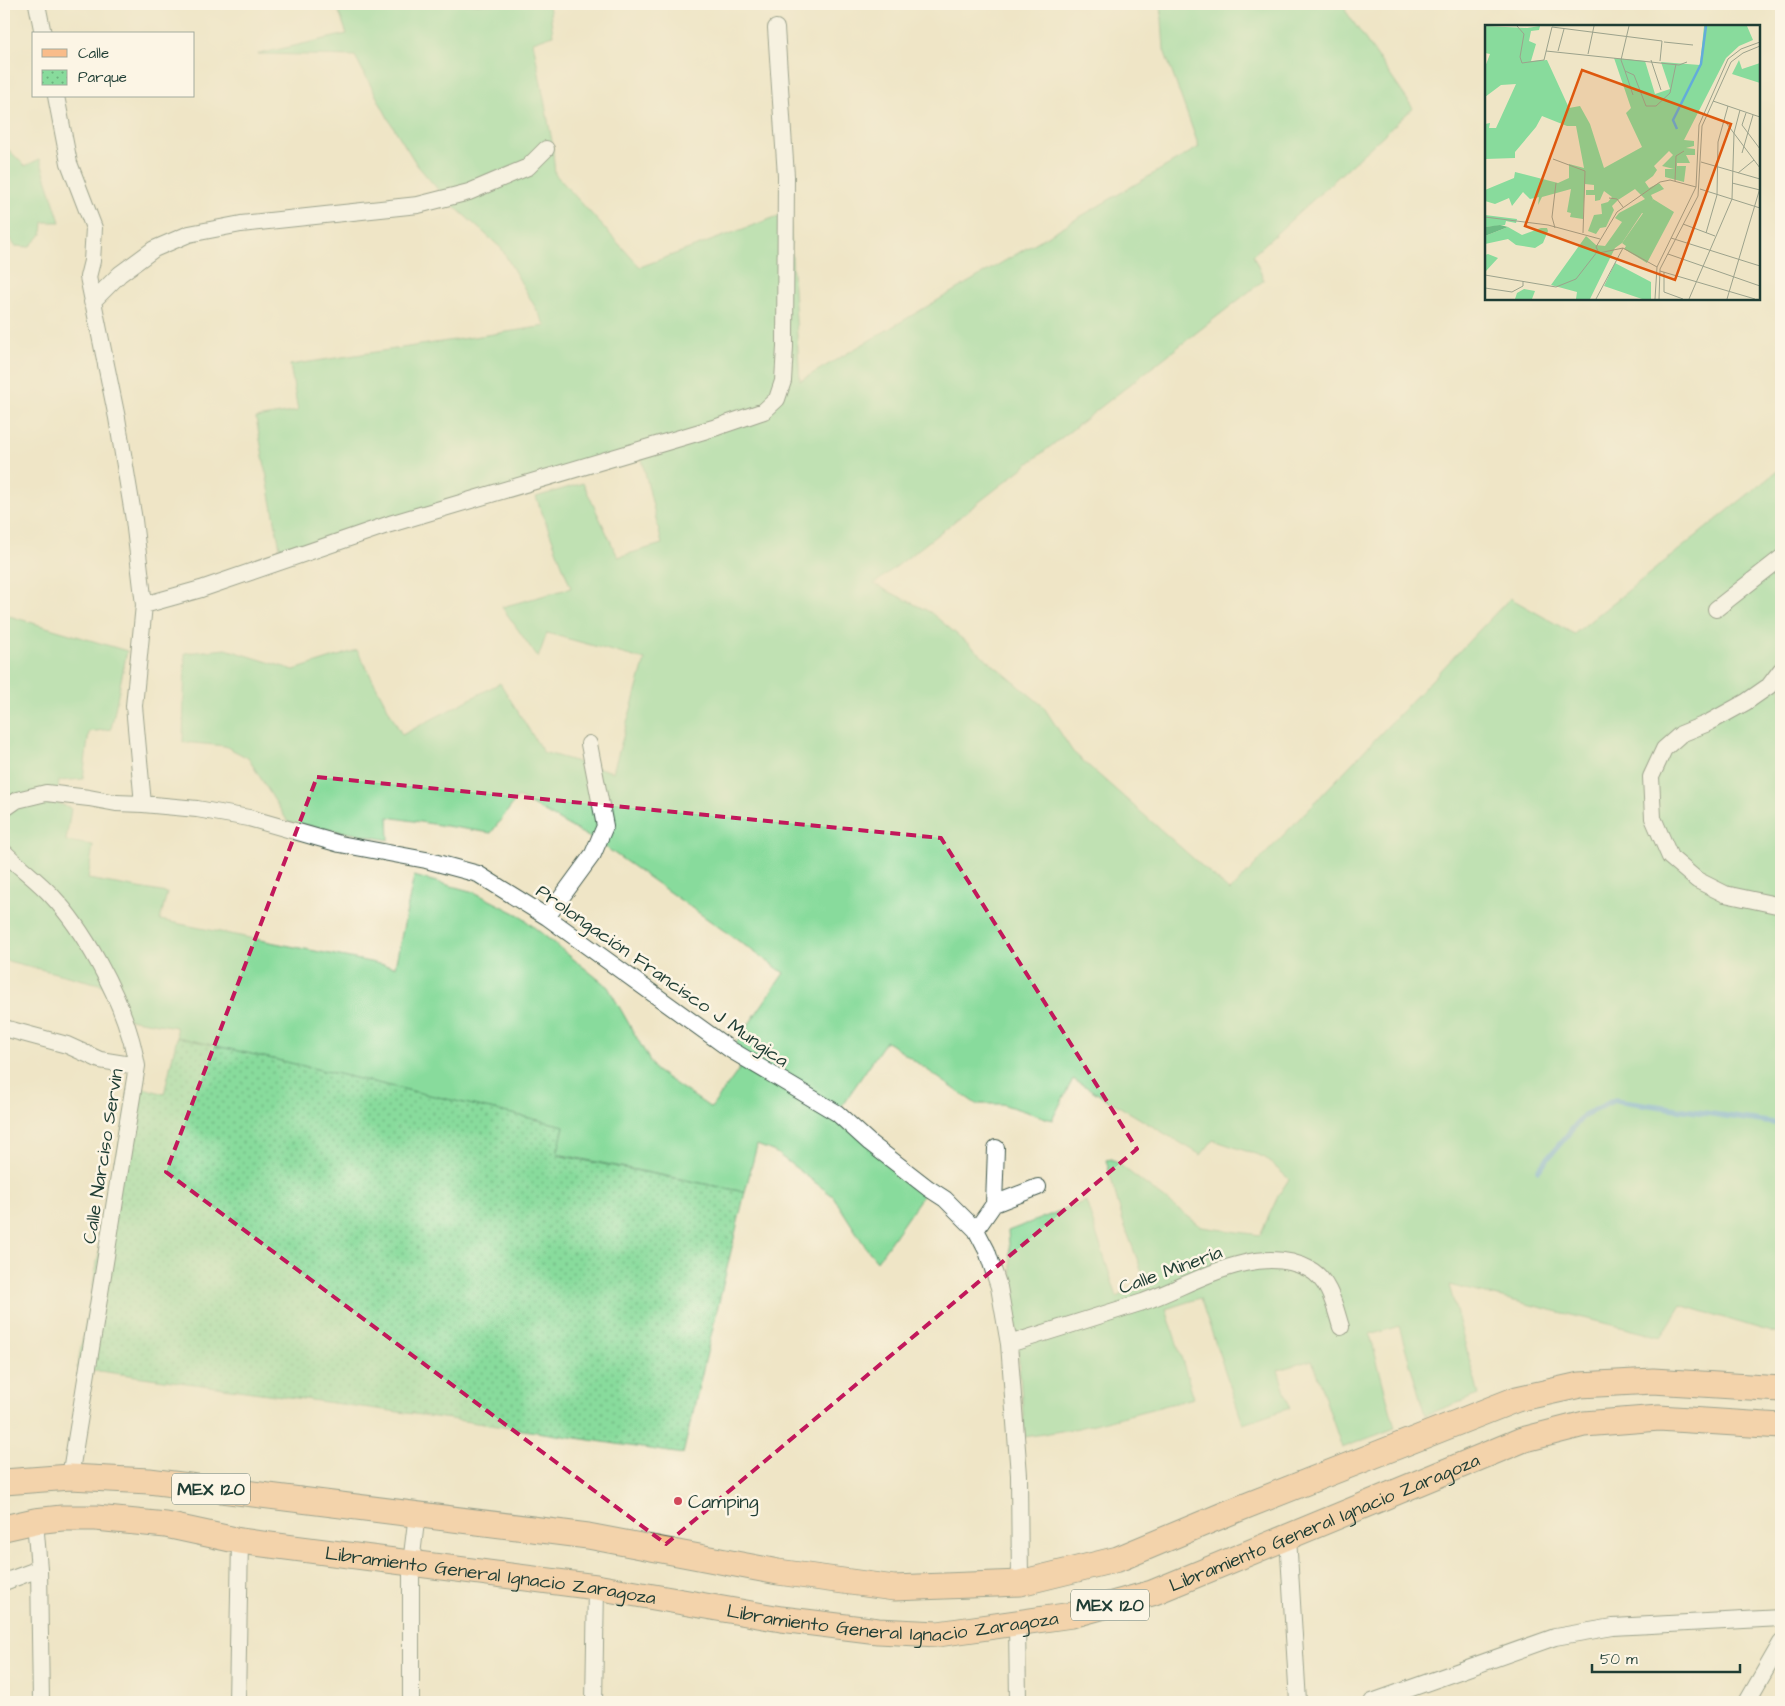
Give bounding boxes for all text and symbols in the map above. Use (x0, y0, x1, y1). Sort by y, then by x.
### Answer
inset map (1485, 25, 1760, 300)
legend (32, 32, 195, 98)
text: Calle (78, 43, 109, 64)
text: Parque (78, 67, 127, 88)
street label: Prolongación Francisco J Mungica (530, 878, 794, 1075)
street label: Calle Narciso Servin (76, 1067, 131, 1246)
street label: Calle Minería (1115, 1239, 1226, 1302)
street label: Libramiento General Ignacio Zaragoza (1165, 1447, 1484, 1599)
road number: MEX 120 (172, 1474, 250, 1505)
place label: Camping (688, 1489, 759, 1517)
marker: Camping (672, 1495, 684, 1507)
street label: Libramiento General Ignacio Zaragoza (324, 1540, 658, 1612)
road number: MEX 120 (1071, 1590, 1149, 1620)
street label: Libramiento General Ignacio Zaragoza (725, 1598, 1061, 1649)
scale bar (1592, 1641, 1740, 1673)
text: 50 m (1600, 1649, 1638, 1670)

